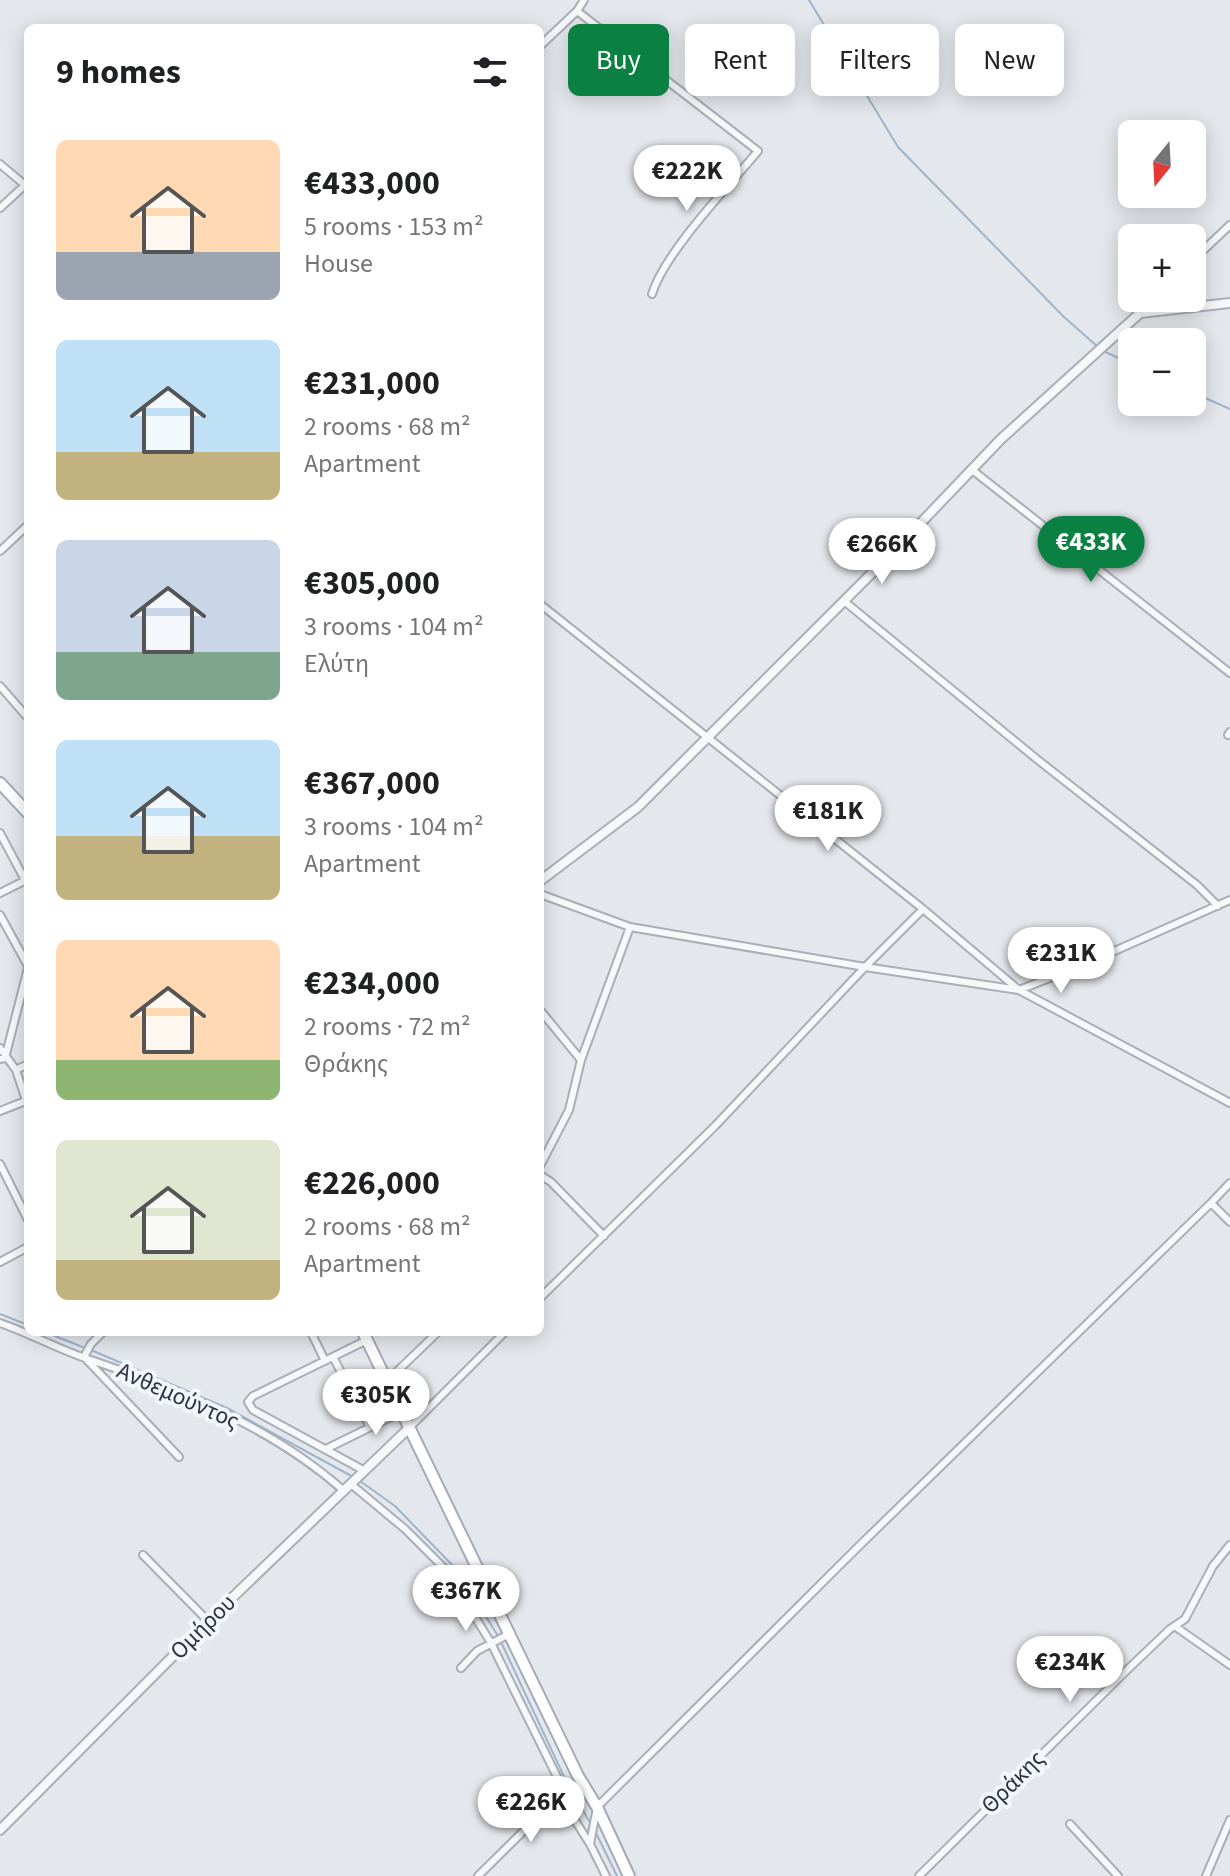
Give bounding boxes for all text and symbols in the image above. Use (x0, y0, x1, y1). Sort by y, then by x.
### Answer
chip: Buy (568, 24, 669, 96)
chip: Rent (685, 24, 795, 96)
chip: Filters (811, 24, 939, 96)
chip: New (955, 24, 1064, 96)
text: 9 homes (56, 48, 181, 97)
icon: filters (468, 50, 512, 94)
north arrow (1118, 120, 1206, 208)
map controls (1118, 120, 1206, 416)
pin: €222K (631, 145, 743, 213)
text: €222K (652, 152, 722, 189)
text: €433,000 (304, 159, 440, 208)
icon: home (120, 172, 216, 268)
text: 5 rooms · 153 m² (304, 208, 483, 245)
button: + (1118, 224, 1206, 312)
text: House (304, 245, 373, 282)
button: − (1118, 328, 1206, 416)
text: €231,000 (304, 359, 440, 408)
icon: home (120, 372, 216, 468)
text: 2 rooms · 68 m² (304, 408, 471, 445)
text: Apartment (304, 445, 421, 482)
pin: €433K (1035, 516, 1147, 584)
pin: €266K (826, 518, 938, 586)
text: €433K (1056, 523, 1126, 560)
text: €266K (847, 525, 917, 562)
text: €305,000 (304, 559, 440, 608)
icon: home (120, 572, 216, 668)
text: 3 rooms · 104 m² (304, 608, 483, 645)
text: Ελύτη (304, 645, 369, 682)
text: €367,000 (304, 759, 440, 808)
icon: home (120, 772, 216, 868)
pin: €181K (772, 785, 884, 853)
text: €181K (793, 792, 863, 829)
text: 3 rooms · 104 m² (304, 808, 483, 845)
text: Apartment (304, 845, 421, 882)
pin: €231K (1005, 927, 1117, 995)
text: €231K (1026, 934, 1096, 971)
text: €234,000 (304, 959, 440, 1008)
icon: home (120, 972, 216, 1068)
text: 2 rooms · 72 m² (304, 1008, 471, 1045)
text: Θράκης (304, 1045, 388, 1082)
text: €226,000 (304, 1159, 440, 1208)
icon: home (120, 1172, 216, 1268)
text: 2 rooms · 68 m² (304, 1208, 471, 1245)
text: Apartment (304, 1245, 421, 1282)
street label: Ανθεμούντος (111, 1353, 245, 1439)
pin: €305K (320, 1369, 432, 1437)
text: €305K (341, 1376, 411, 1413)
pin: €367K (410, 1565, 522, 1633)
text: €367K (431, 1572, 501, 1609)
street label: Ομήρου (162, 1586, 244, 1668)
pin: €234K (1014, 1636, 1126, 1704)
text: €234K (1035, 1643, 1105, 1680)
street label: Θράκης (973, 1742, 1053, 1822)
pin: €226K (475, 1776, 587, 1844)
text: €226K (496, 1783, 566, 1820)

